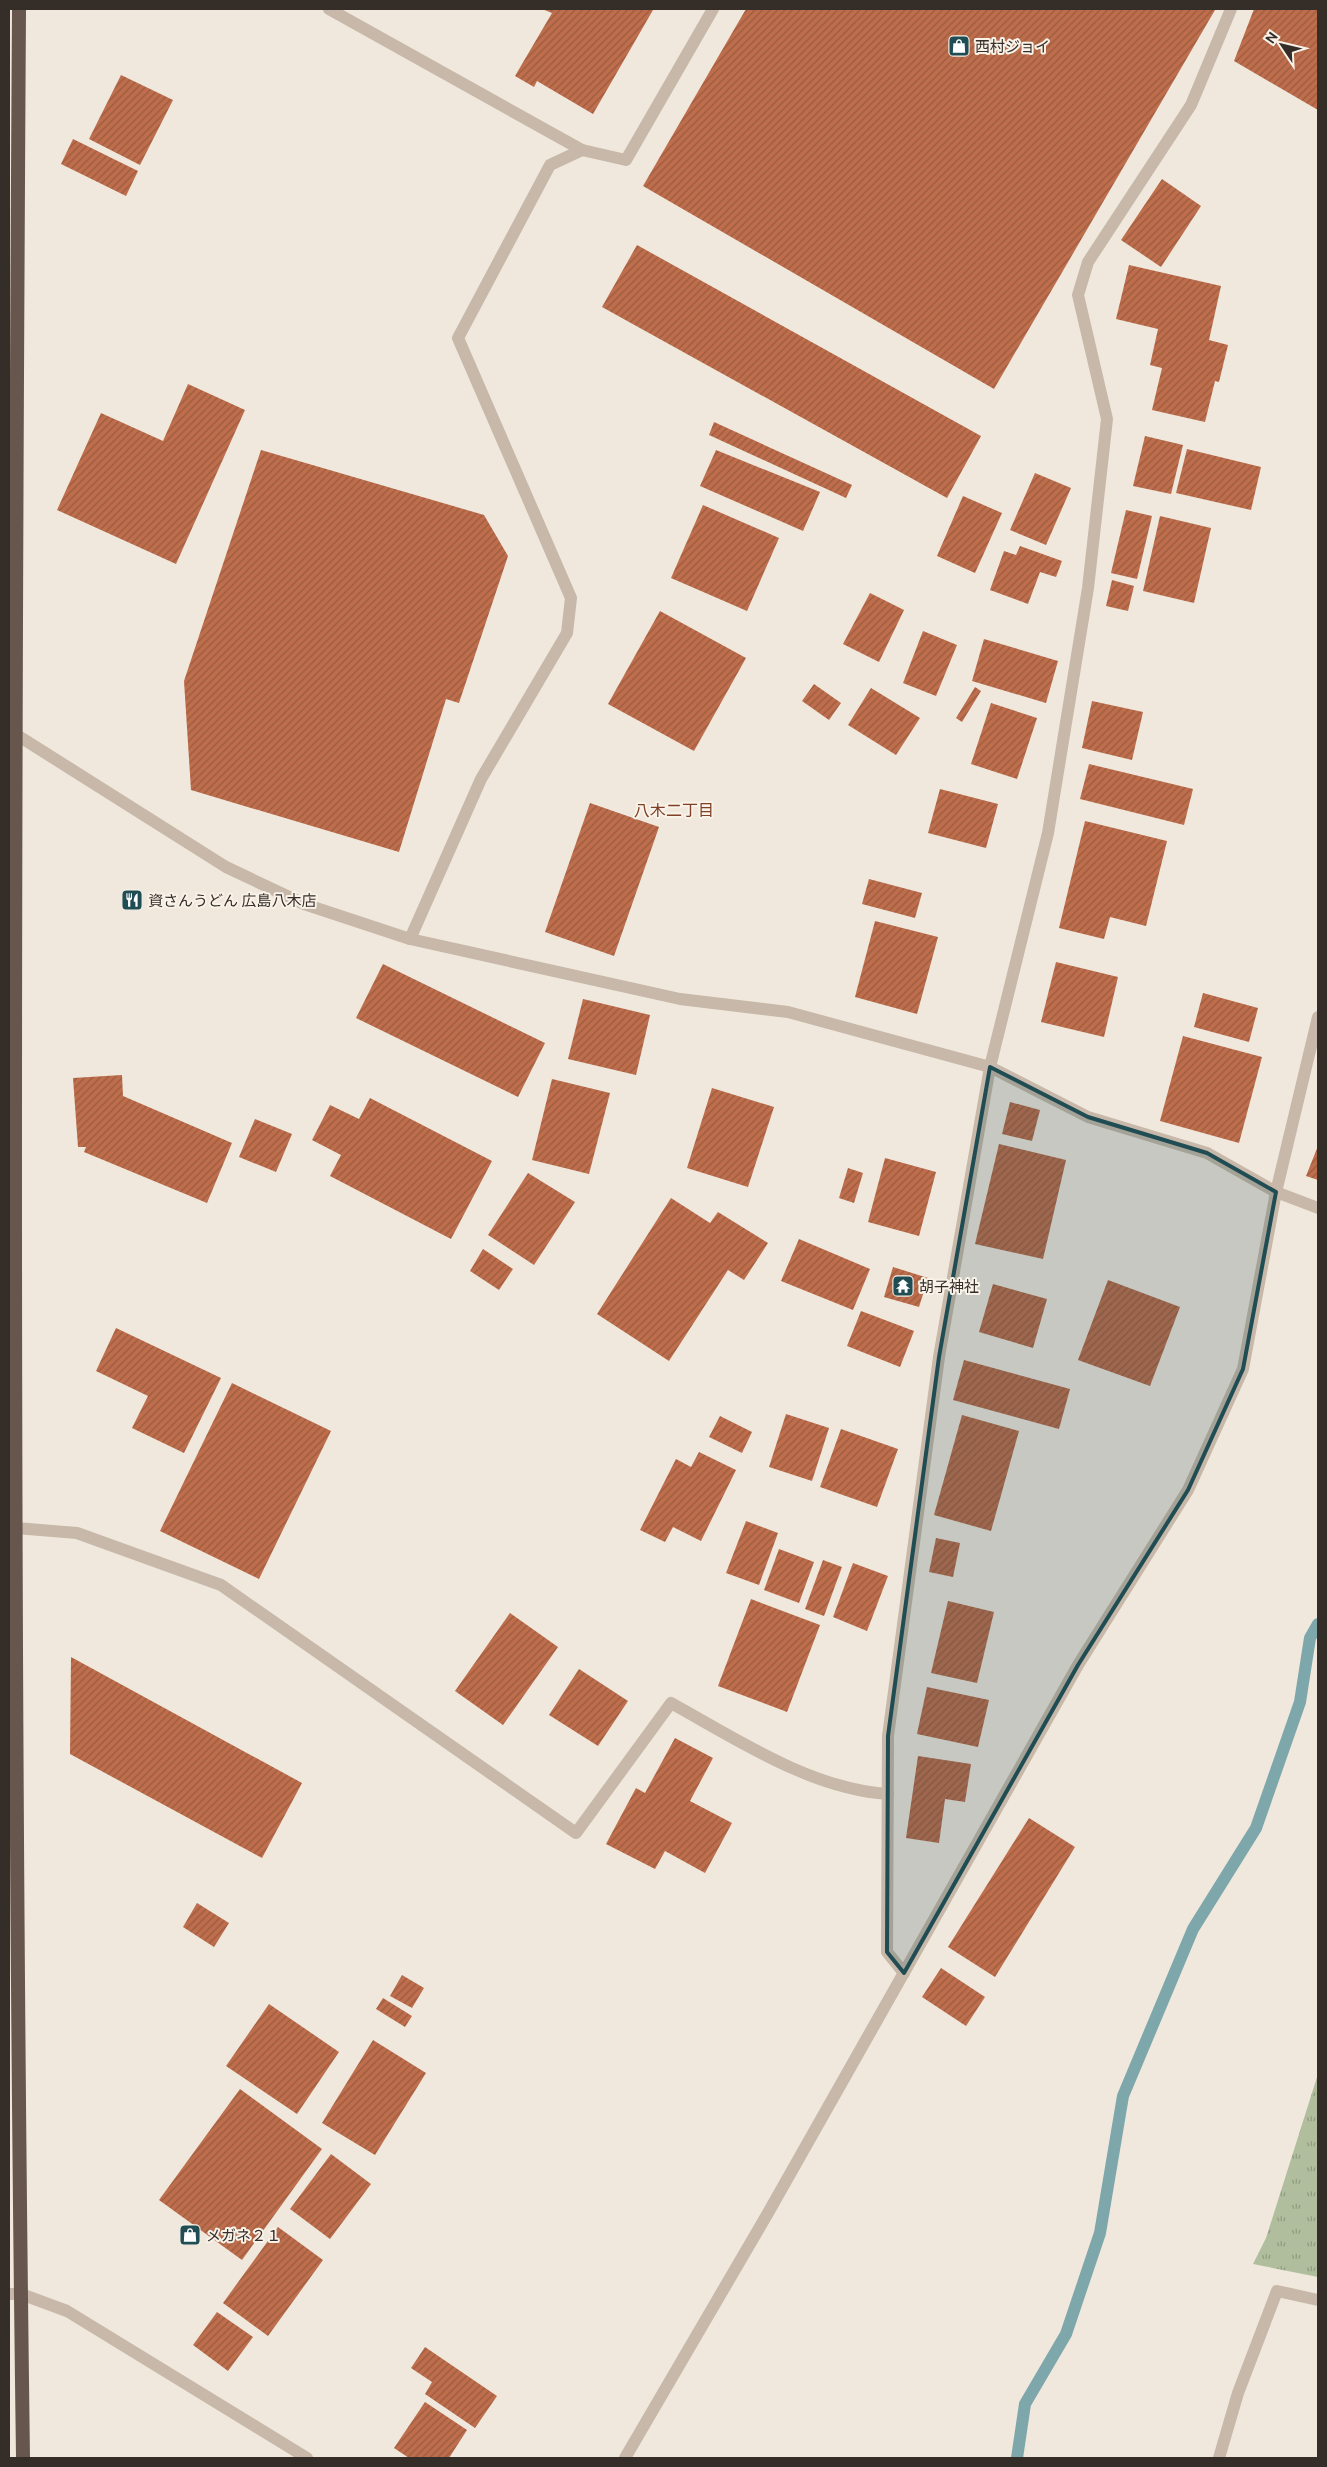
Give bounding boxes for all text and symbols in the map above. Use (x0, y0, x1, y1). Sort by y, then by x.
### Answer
north arrow (1257, 20, 1307, 70)
text: N (1262, 29, 1281, 46)
shop icon: 西村ジョイ (947, 34, 971, 58)
place label: 西村ジョイ (975, 38, 1050, 55)
district label: 八木二丁目 (634, 801, 714, 819)
restaurant icon: 資さんうどん 広島八木店 (120, 888, 144, 912)
place label: 資さんうどん 広島八木店 (148, 892, 316, 909)
temple icon: 胡子神社 (891, 1274, 915, 1298)
place label: 胡子神社 (919, 1278, 979, 1295)
shop icon: メガネ２１ (178, 2223, 202, 2247)
place label: メガネ２１ (206, 2227, 281, 2244)

